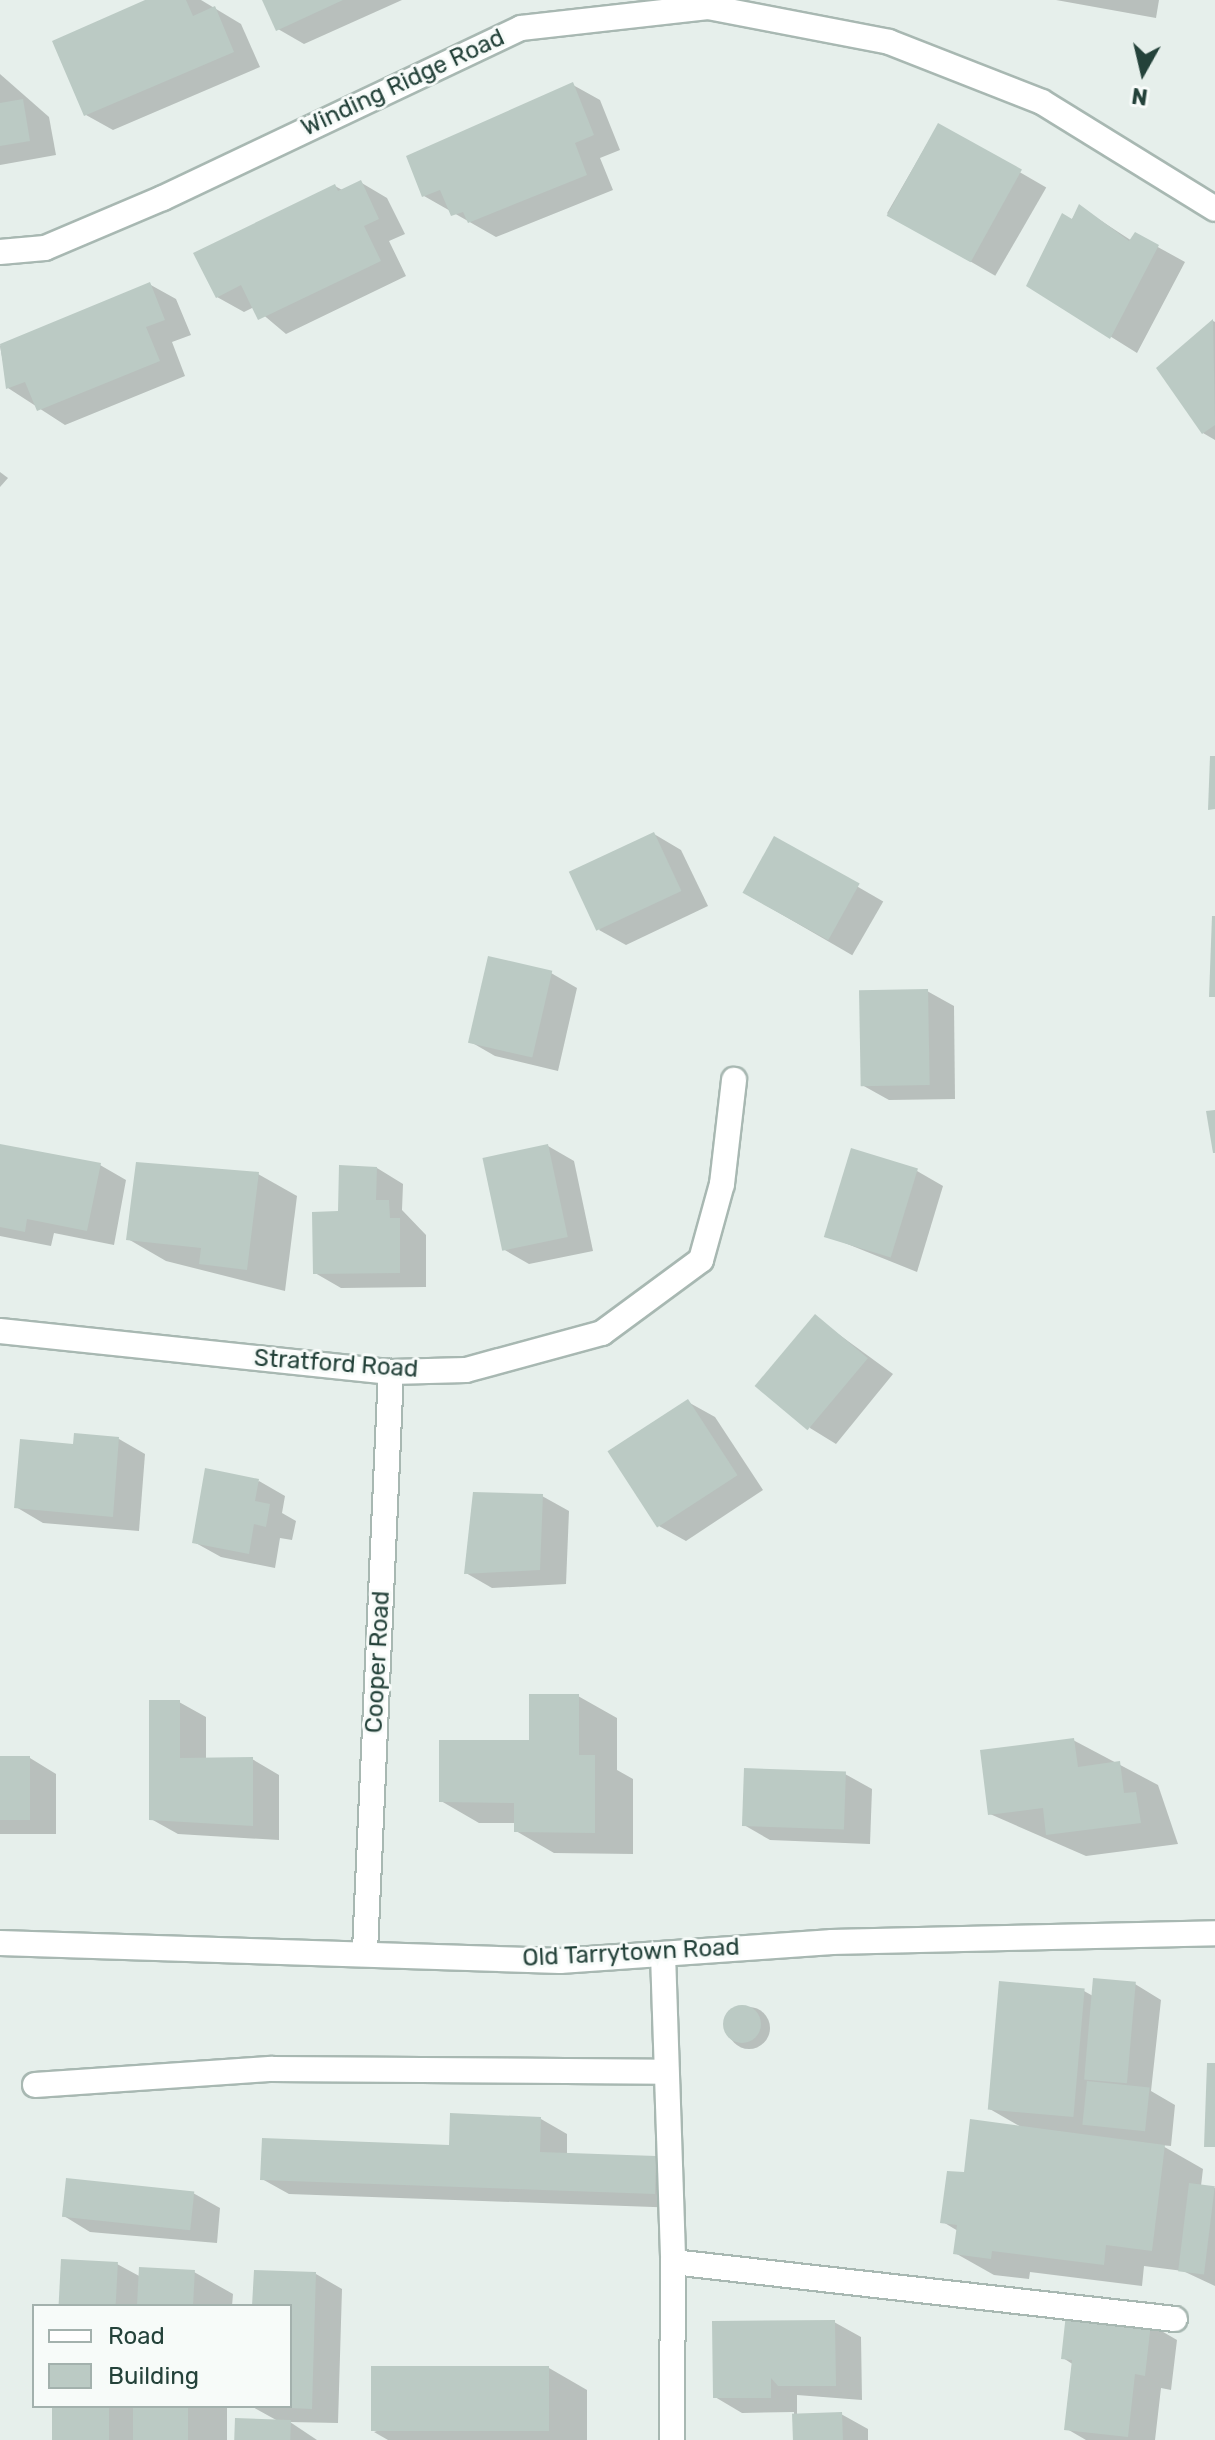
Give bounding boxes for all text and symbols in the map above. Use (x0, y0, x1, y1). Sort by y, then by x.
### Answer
street label: Winding Ridge Road (297, 23, 509, 143)
north arrow (1103, 32, 1183, 112)
text: N (1130, 82, 1149, 111)
street label: Stratford Road (253, 1344, 419, 1384)
street label: Cooper Road (360, 1590, 396, 1734)
street label: Old Tarrytown Road (521, 1933, 741, 1973)
legend (32, 2304, 292, 2408)
text: Road (108, 2322, 165, 2350)
text: Building (108, 2362, 199, 2390)

